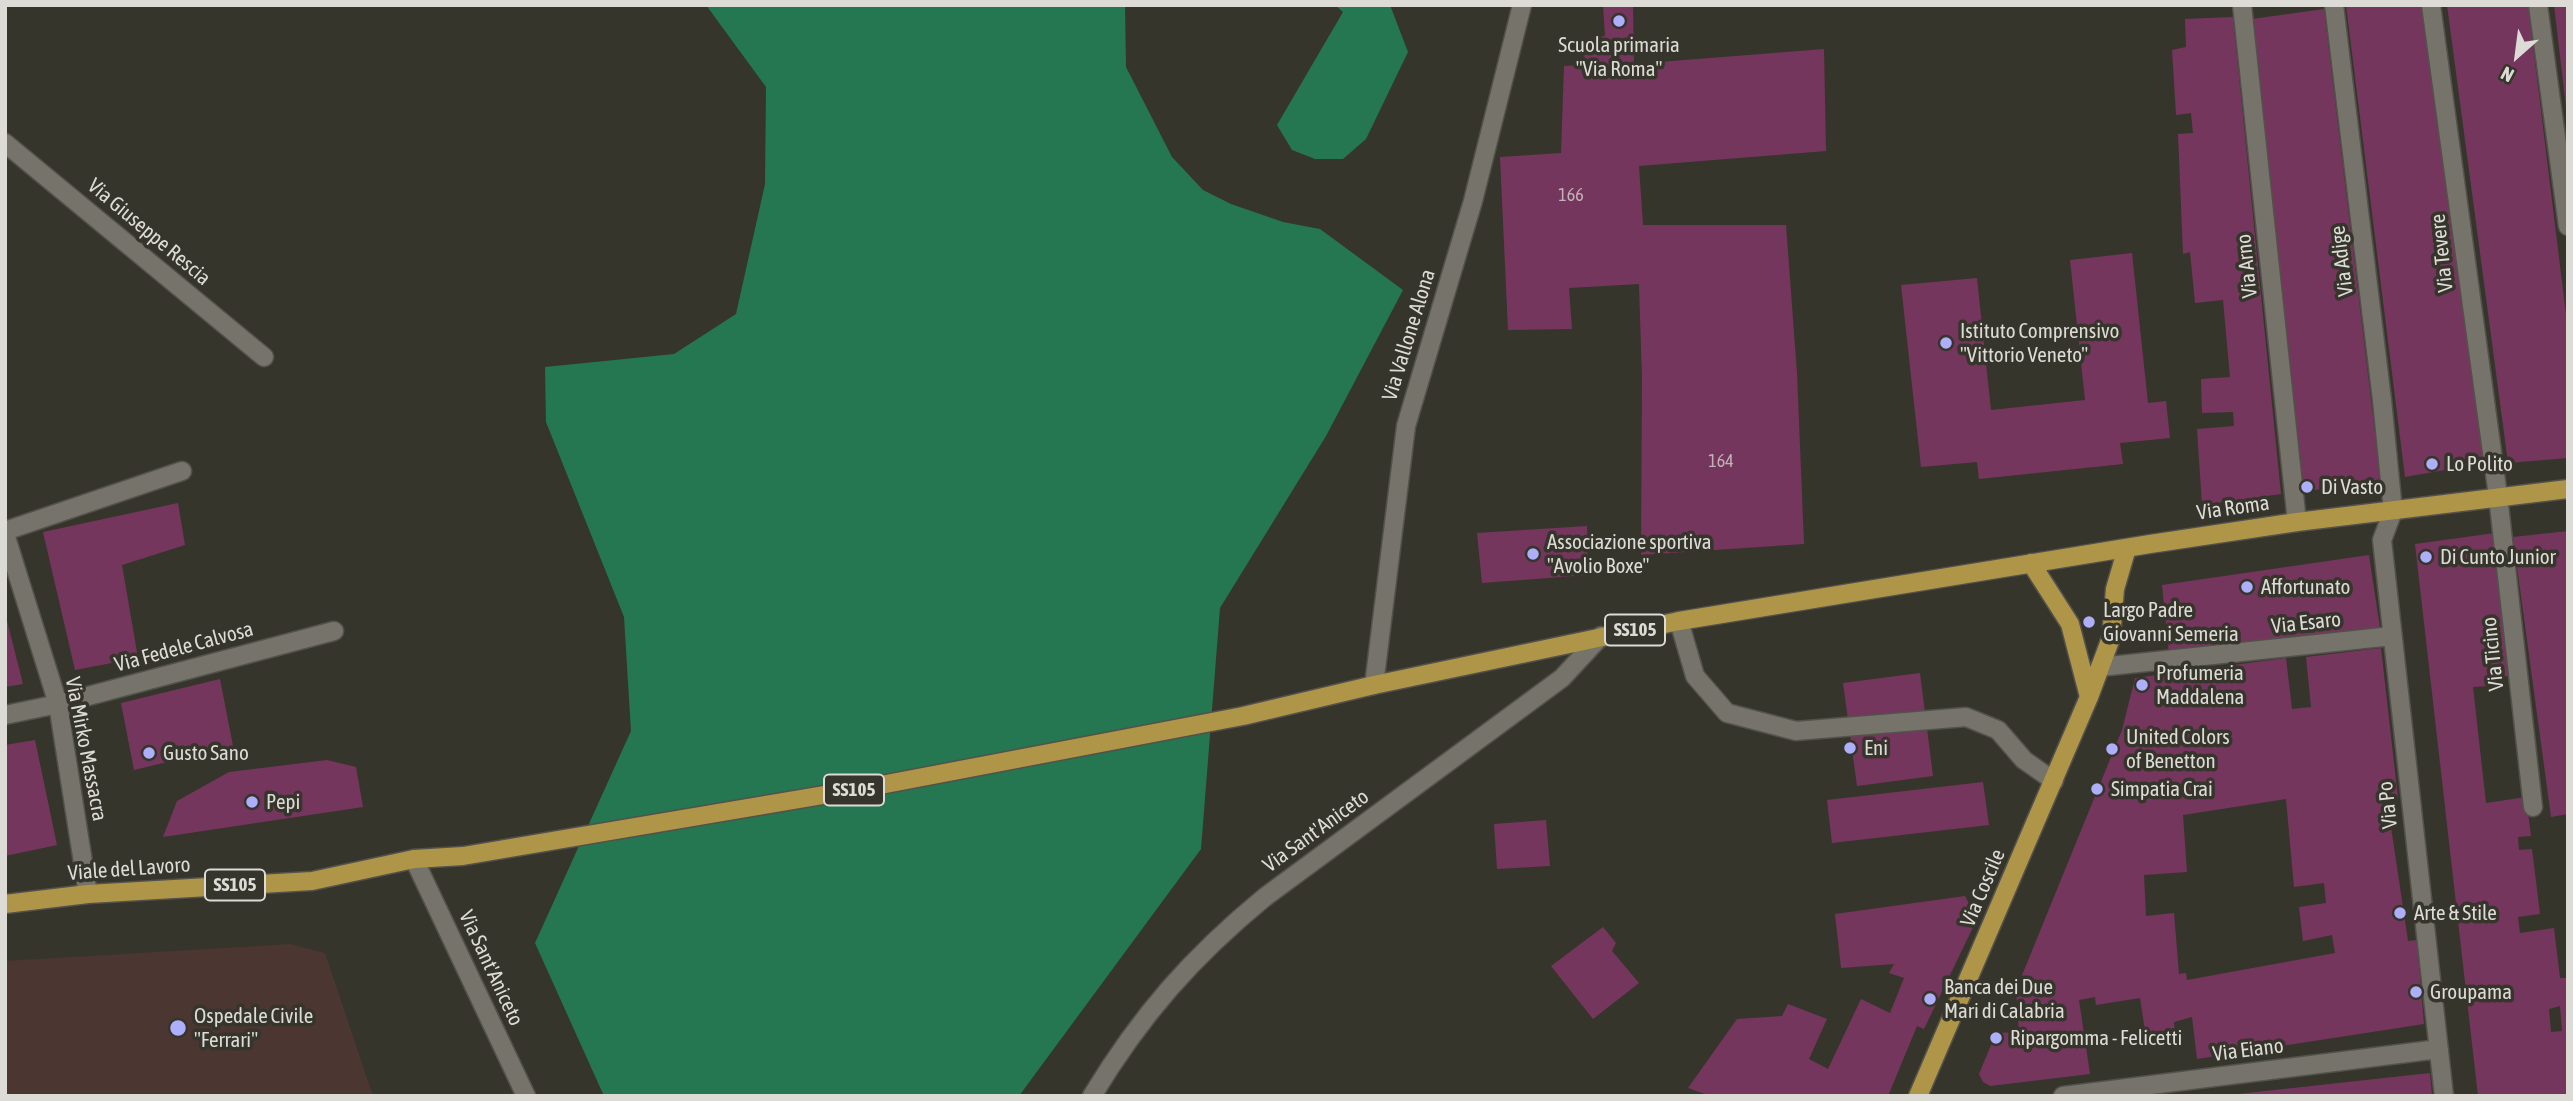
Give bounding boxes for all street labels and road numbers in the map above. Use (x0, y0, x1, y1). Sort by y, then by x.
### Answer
street label: Via Giuseppe Rescia (82, 173, 216, 291)
street label: Via Tevere (2425, 213, 2459, 293)
street label: Via Adige (2325, 224, 2359, 298)
street label: Via Arno (2231, 233, 2263, 299)
street label: Via Vallone Alona (1377, 266, 1441, 404)
street label: Via Roma (2195, 490, 2271, 526)
street label: Via Esaro (2270, 607, 2342, 639)
road number: SS105 (1605, 614, 1665, 646)
street label: Via Fedele Calvosa (112, 616, 256, 678)
street label: Via Ticino (2477, 616, 2509, 692)
street label: Via Mirko Massacra (60, 675, 112, 823)
road number: SS105 (824, 775, 884, 806)
street label: Via Po (2373, 780, 2403, 830)
street label: Via Sant'Aniceto (1258, 784, 1374, 878)
street label: Via Coscile (1955, 845, 2011, 931)
street label: Viale del Lavoro (67, 852, 191, 886)
road number: SS105 (205, 870, 265, 900)
street label: Via Sant'Aniceto (453, 906, 529, 1030)
street label: Via Eiano (2211, 1033, 2285, 1067)

